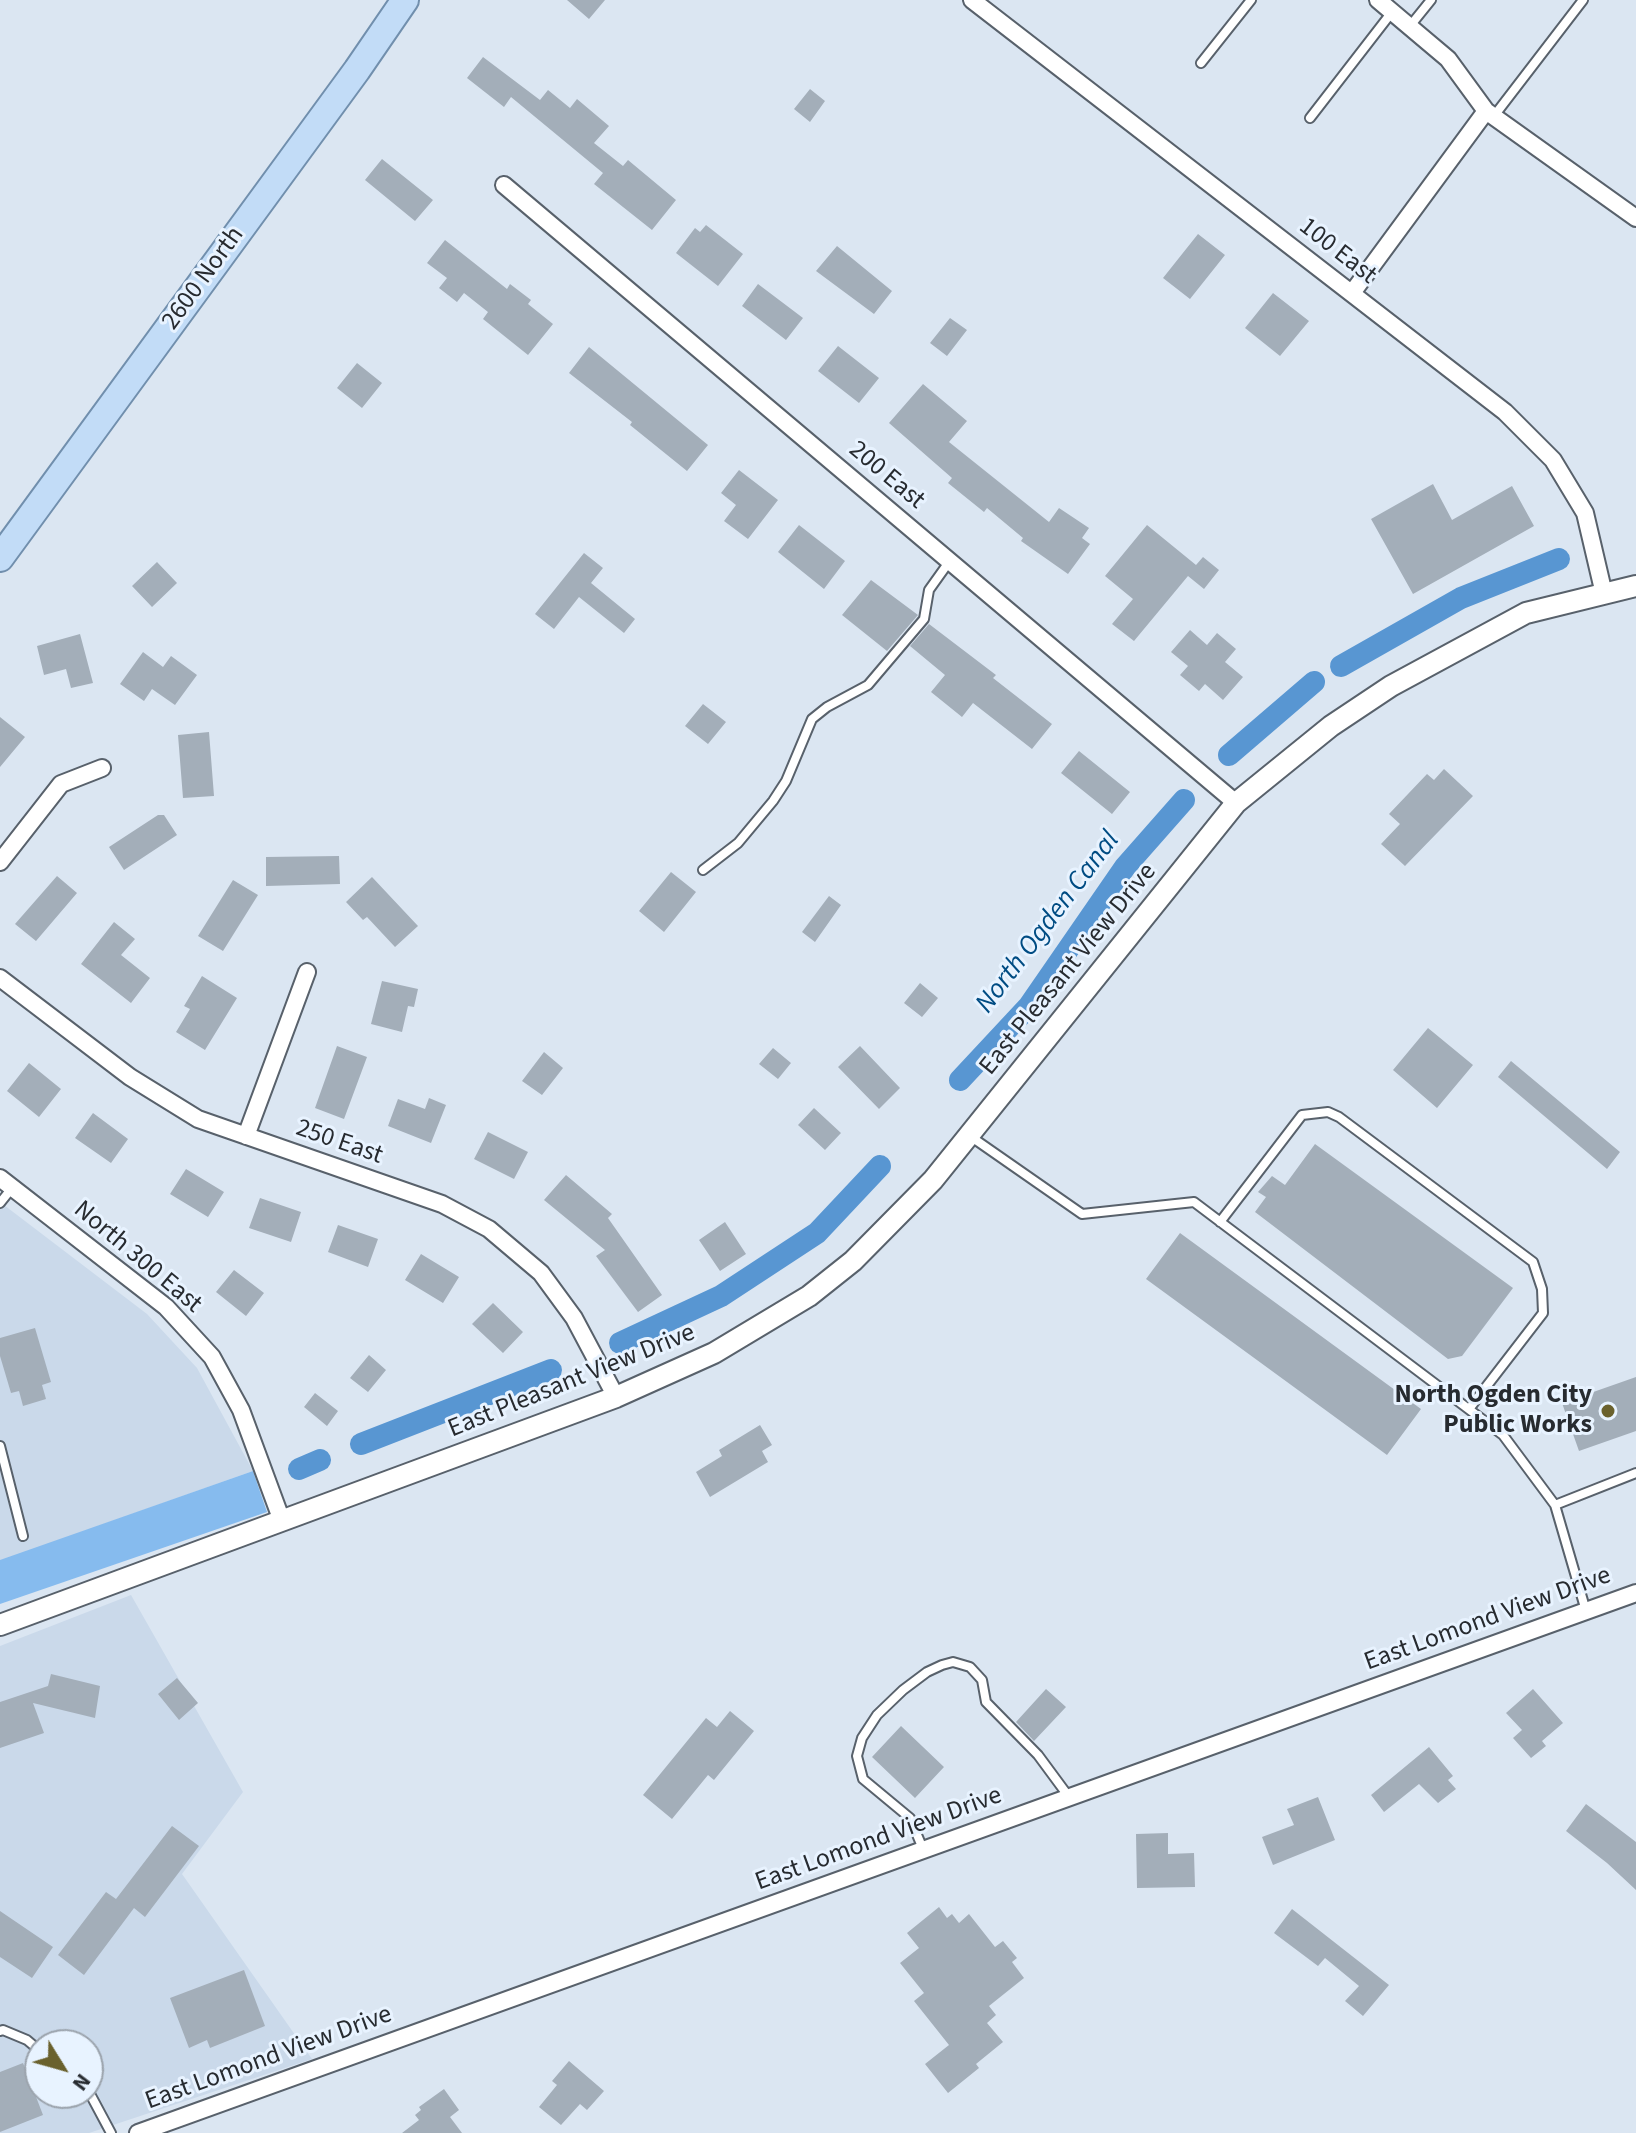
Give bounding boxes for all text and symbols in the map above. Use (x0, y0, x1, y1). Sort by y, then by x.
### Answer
street label: 100 East (1292, 212, 1382, 292)
street label: 2600 North (156, 221, 252, 337)
street label: 200 East (842, 435, 930, 517)
water label: North Ogden Canal (970, 825, 1128, 1021)
street label: East Pleasant View Drive (974, 858, 1164, 1082)
street label: 250 East (291, 1114, 387, 1172)
street label: North 300 East (66, 1195, 208, 1321)
street label: East Pleasant View Drive (444, 1318, 700, 1446)
place label: North Ogden City Public Works (1394, 1380, 1592, 1442)
marker: North Ogden City Public Works (1599, 1402, 1617, 1420)
street label: East Lomond View Drive (1360, 1561, 1616, 1679)
street label: East Lomond View Drive (751, 1781, 1007, 1899)
street label: East Lomond View Drive (141, 2000, 397, 2118)
north arrow (24, 2029, 104, 2109)
text: N (64, 2067, 99, 2098)

